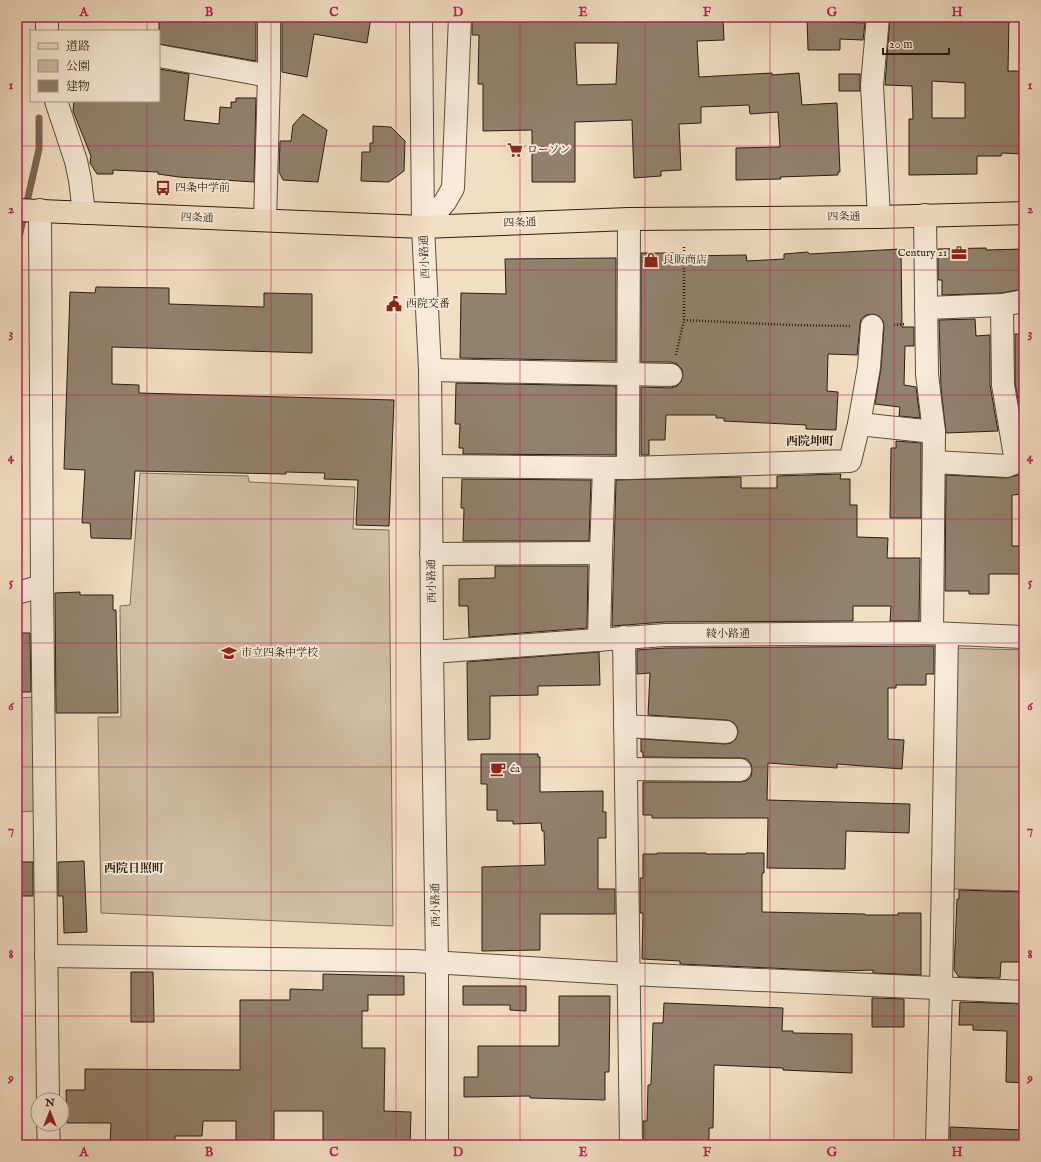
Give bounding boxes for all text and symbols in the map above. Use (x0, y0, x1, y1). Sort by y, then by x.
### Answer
text: A (79, 4, 90, 21)
text: B (205, 4, 214, 21)
text: C (329, 4, 339, 21)
text: D (453, 4, 464, 21)
text: E (578, 4, 588, 21)
text: F (703, 4, 712, 21)
text: G (827, 4, 838, 21)
text: H (951, 4, 963, 21)
legend (30, 30, 160, 102)
scale bar (883, 30, 949, 56)
text: 20 m (889, 37, 912, 52)
text: 道路 (66, 39, 90, 54)
text: 公園 (66, 59, 90, 74)
text: 1 (9, 77, 14, 94)
text: 1 (1028, 77, 1033, 94)
text: 建物 (66, 79, 90, 94)
supermarket icon: ローソン (506, 141, 524, 159)
place label: ローソン (527, 143, 571, 157)
bus stop icon: 四条中学前 (154, 179, 172, 197)
place label: 四条中学前 (175, 181, 230, 195)
text: 2 (8, 201, 14, 218)
text: 2 (1027, 201, 1033, 218)
street label: 四条通 (180, 210, 214, 226)
street label: 四条通 (827, 210, 861, 224)
street label: 四条通 (503, 215, 537, 231)
street label: 西小路通 (417, 235, 433, 279)
office icon: Century 21 (950, 244, 968, 262)
place label: Century 21 (898, 246, 947, 260)
shop icon: 良販商店 (642, 251, 660, 269)
place label: 良販商店 (663, 253, 707, 267)
public building icon: 西院交番 (385, 295, 403, 313)
place label: 西院交番 (406, 297, 450, 311)
text: 3 (9, 325, 14, 342)
text: 3 (1028, 325, 1033, 342)
district label: 西院坤町 (786, 434, 834, 449)
text: 4 (8, 449, 15, 466)
text: 4 (1027, 449, 1034, 466)
street label: 西小路通 (425, 559, 439, 603)
text: 5 (9, 574, 14, 591)
text: 5 (1028, 574, 1033, 591)
street label: 綾小路通 (706, 627, 750, 641)
school or university icon: 市立四条中学校 (220, 644, 238, 662)
place label: 市立四条中学校 (241, 646, 318, 660)
text: 6 (8, 698, 14, 715)
text: 6 (1027, 698, 1033, 715)
cafe icon: éa (489, 760, 507, 778)
place label: éa (510, 762, 520, 776)
text: 7 (8, 822, 14, 839)
text: 7 (1027, 822, 1033, 839)
district label: 西院日照町 (104, 861, 164, 876)
street label: 西小路通 (429, 883, 443, 927)
text: 8 (8, 946, 14, 963)
text: 8 (1027, 946, 1033, 963)
text: 9 (7, 1070, 14, 1087)
text: 9 (1026, 1070, 1033, 1087)
north arrow (30, 1092, 70, 1132)
text: N (44, 1096, 55, 1110)
text: A (79, 1144, 90, 1161)
text: B (205, 1144, 214, 1161)
text: C (329, 1144, 339, 1161)
text: D (453, 1144, 464, 1161)
text: E (578, 1144, 588, 1161)
text: F (703, 1144, 712, 1161)
text: G (827, 1144, 838, 1161)
text: H (951, 1144, 963, 1161)

